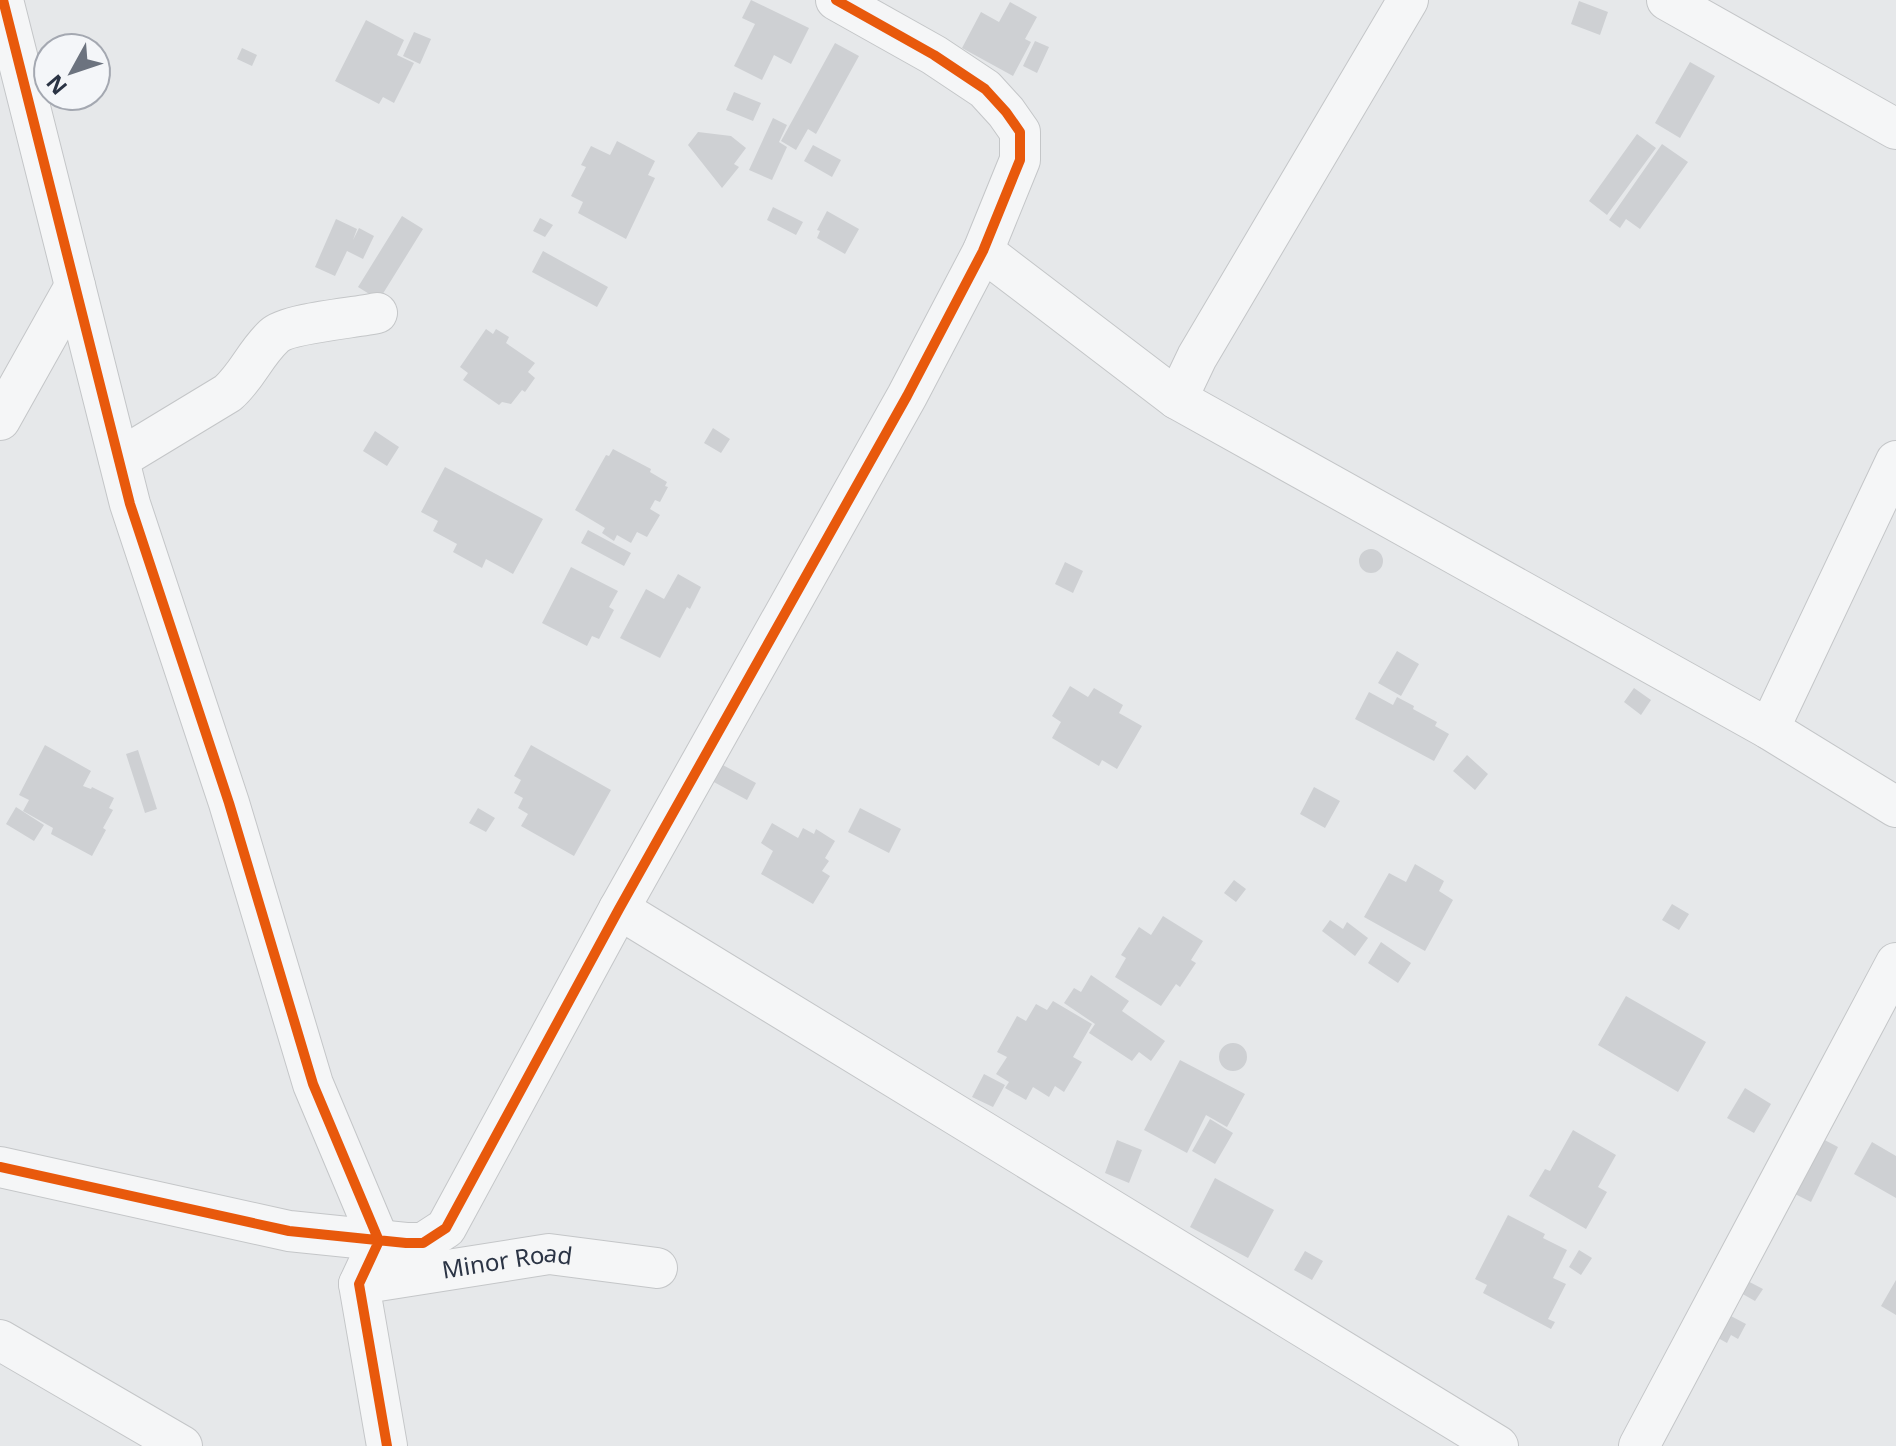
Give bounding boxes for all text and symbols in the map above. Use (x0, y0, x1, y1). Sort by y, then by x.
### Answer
north arrow (32, 32, 112, 112)
text: N (39, 69, 73, 102)
street label: Minor Road (440, 1236, 574, 1286)

